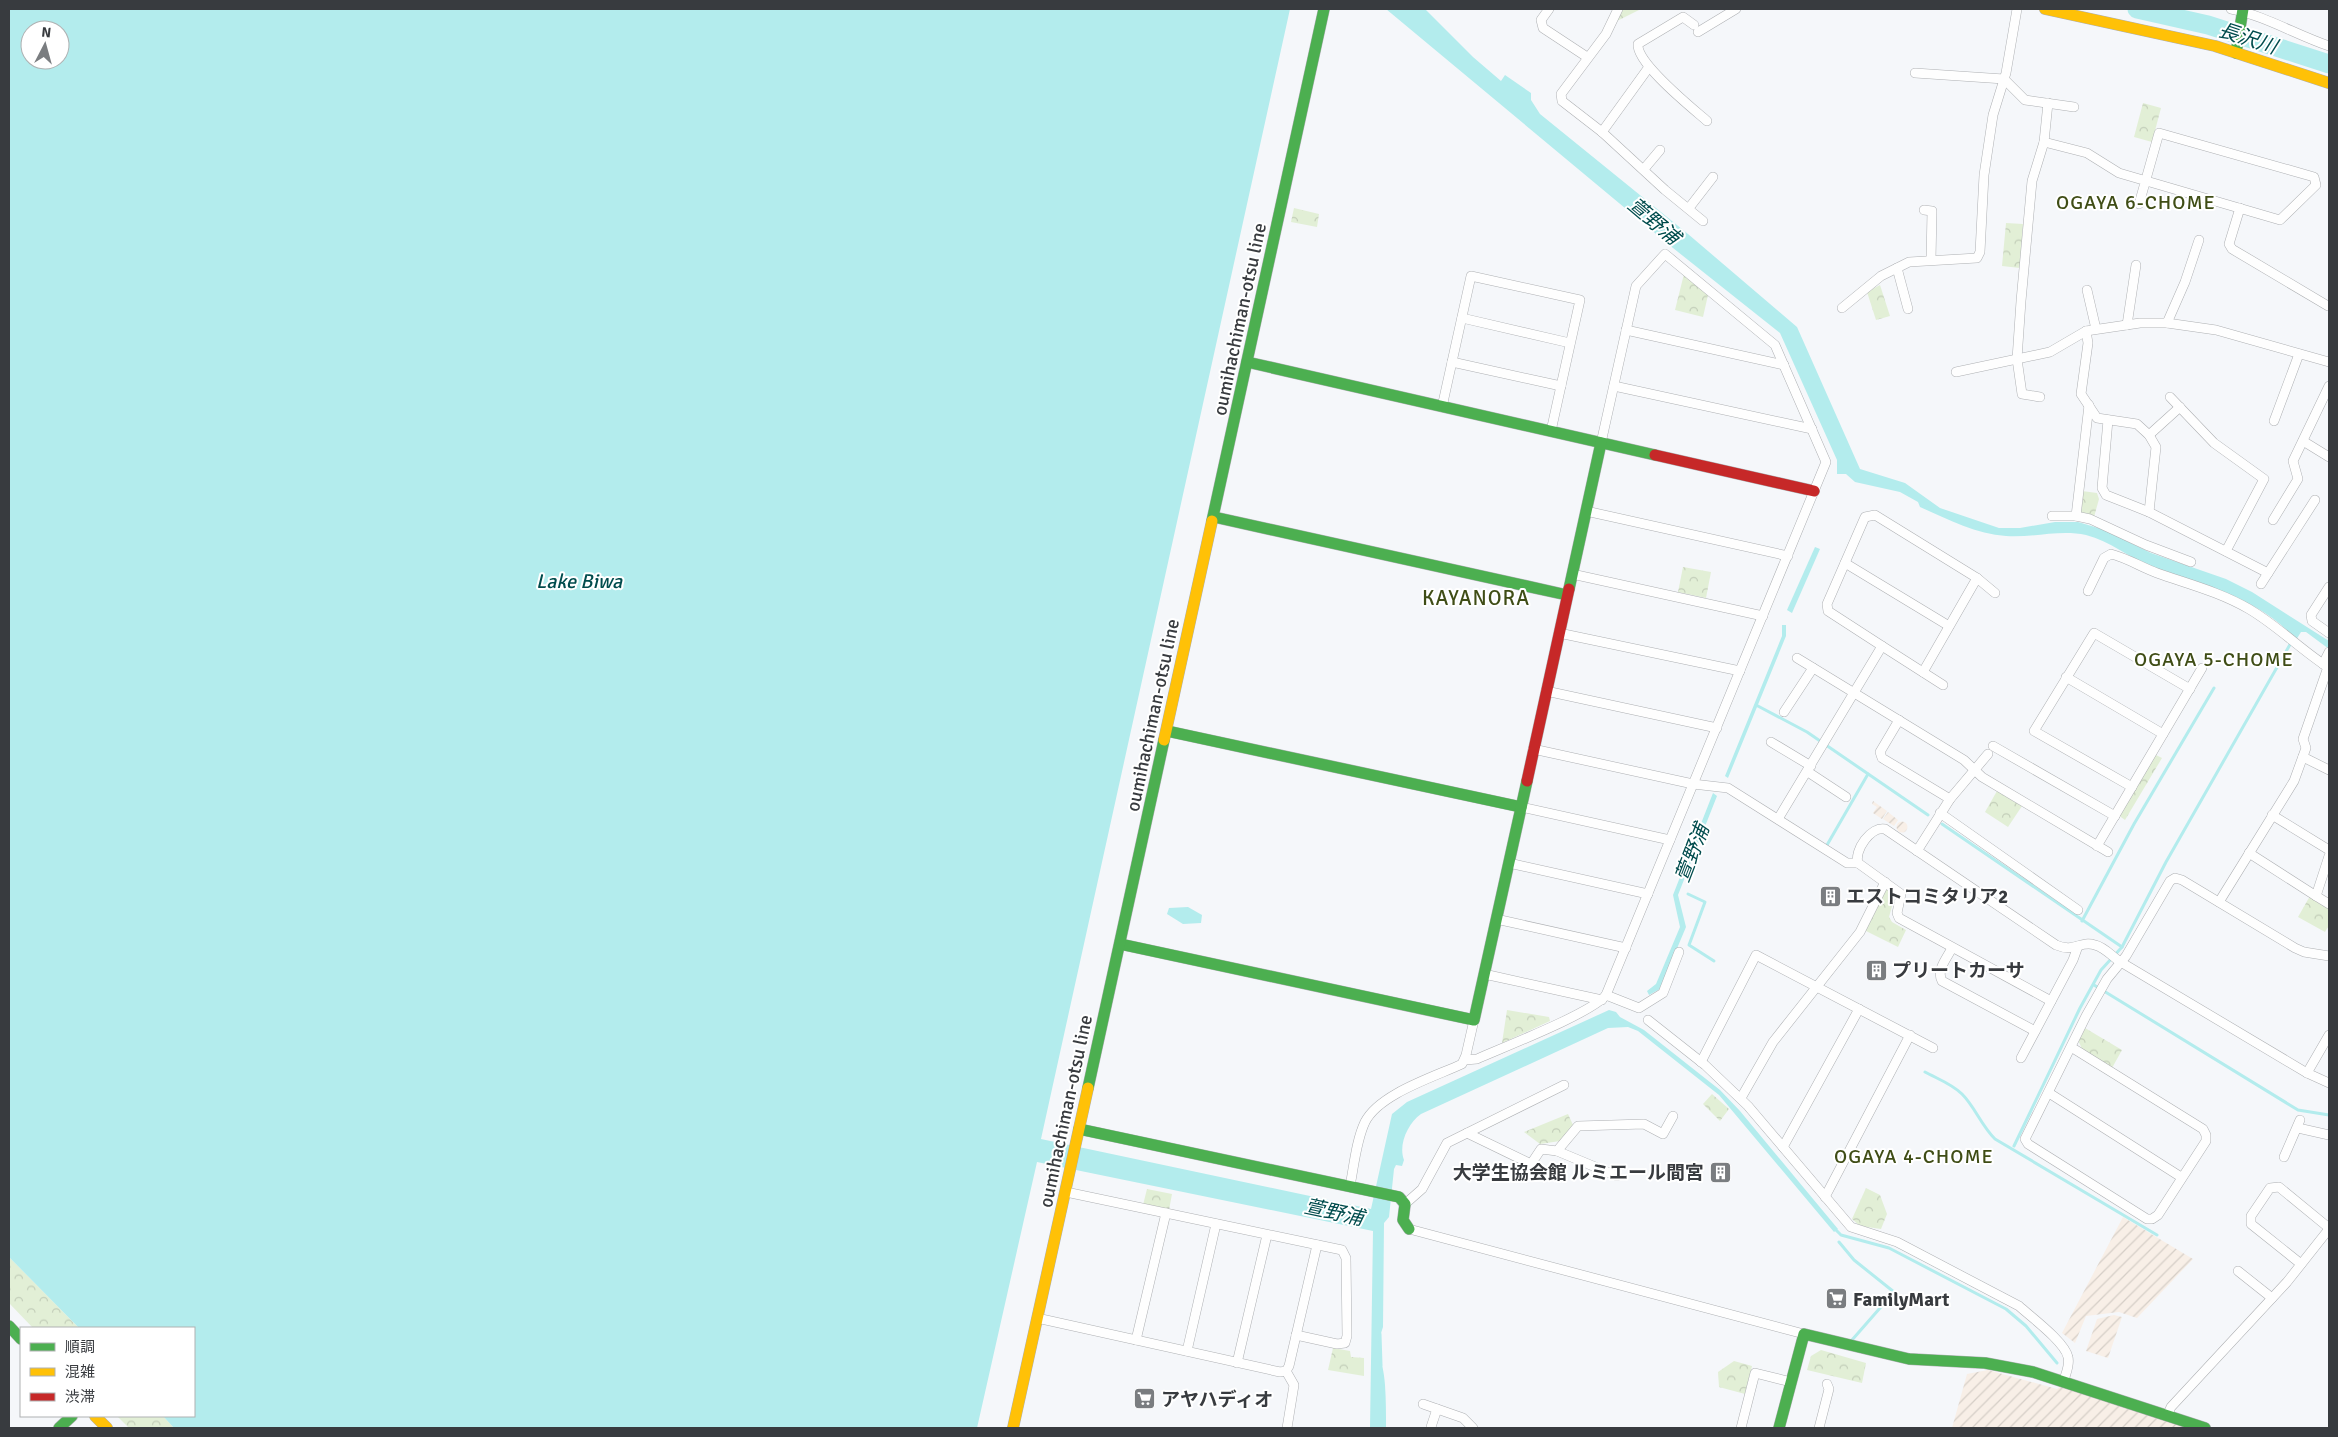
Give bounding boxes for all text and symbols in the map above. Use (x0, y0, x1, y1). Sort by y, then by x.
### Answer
water label: 長沢川 (2215, 17, 2282, 60)
north arrow (20, 20, 70, 70)
text: N (41, 24, 52, 42)
district label: OGAYA 6-CHOME (2056, 190, 2216, 215)
water label: 萱野浦 (1623, 193, 1687, 252)
street label: oumihachiman-otsu line (1208, 221, 1272, 418)
water label: Lake Biwa (536, 569, 623, 594)
district label: KAYANORA (1422, 585, 1530, 611)
street label: oumihachiman-otsu line (1121, 617, 1185, 814)
district label: OGAYA 5-CHOME (2134, 647, 2294, 672)
water label: 萱野浦 (1670, 818, 1716, 886)
building icon: エストコミタリア2 (1818, 884, 1842, 908)
place label: エストコミタリア2 (1846, 885, 2008, 909)
building icon: プリートカーサ (1864, 958, 1888, 982)
place label: プリートカーサ (1892, 959, 2025, 983)
street label: oumihachiman-otsu line (1034, 1013, 1098, 1210)
district label: OGAYA 4-CHOME (1834, 1144, 1994, 1169)
building icon: 大学生協会館 ルミエール間宮 (1708, 1160, 1732, 1184)
place label: 大学生協会館 ルミエール間宮 (1453, 1161, 1704, 1185)
water label: 萱野浦 (1302, 1194, 1369, 1232)
supermarket icon: FamilyMart (1825, 1287, 1849, 1311)
place label: FamilyMart (1853, 1288, 1949, 1312)
legend (20, 1327, 195, 1417)
text: 順調 (65, 1338, 95, 1356)
text: 混雑 (65, 1363, 95, 1381)
supermarket icon: アヤハディオ (1133, 1387, 1157, 1411)
text: 渋滞 (65, 1388, 95, 1406)
place label: アヤハディオ (1161, 1388, 1273, 1412)

